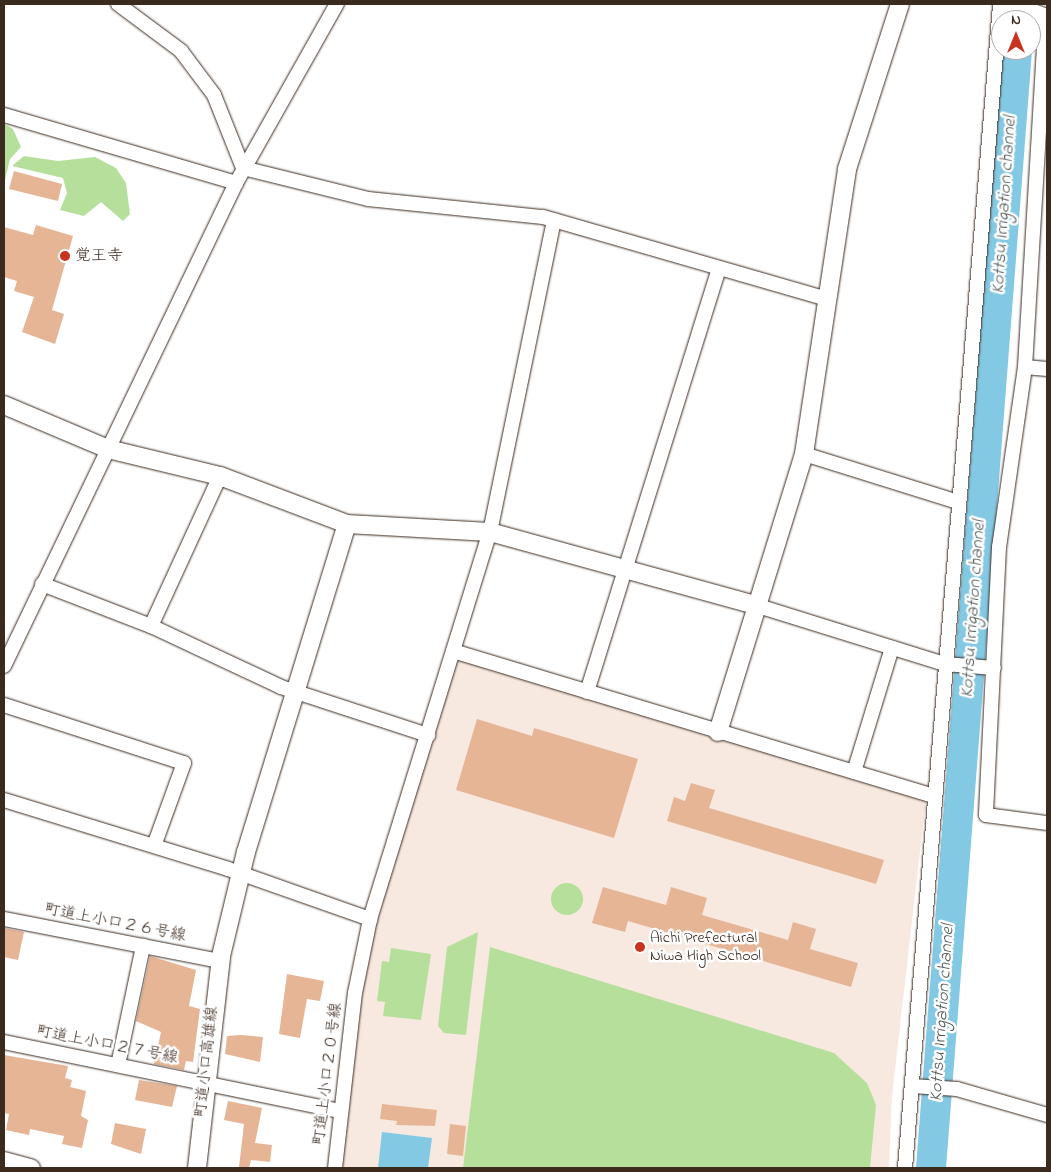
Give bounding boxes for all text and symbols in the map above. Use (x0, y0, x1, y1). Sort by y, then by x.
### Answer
north arrow (991, 10, 1041, 60)
text: N (1011, 10, 1021, 31)
water label: Kottsu Irrigation channel (988, 116, 1022, 294)
place label: 覚王寺 (75, 246, 123, 266)
marker: 覚王寺 (59, 250, 71, 262)
water label: Kottsu Irrigation channel (957, 520, 991, 698)
street label: 町道上小口２６号線 (42, 900, 188, 946)
water label: Kottsu Irrigation channel (926, 924, 960, 1102)
place label: Aichi Prefectural Niwa High School (650, 928, 761, 966)
marker: Aichi Prefectural Niwa High School (634, 941, 646, 953)
street label: 町道上小口２０号線 (310, 1001, 346, 1147)
street label: 町道小口高雄線 (192, 1005, 222, 1119)
street label: 町道上小口２７号線 (34, 1022, 180, 1068)

